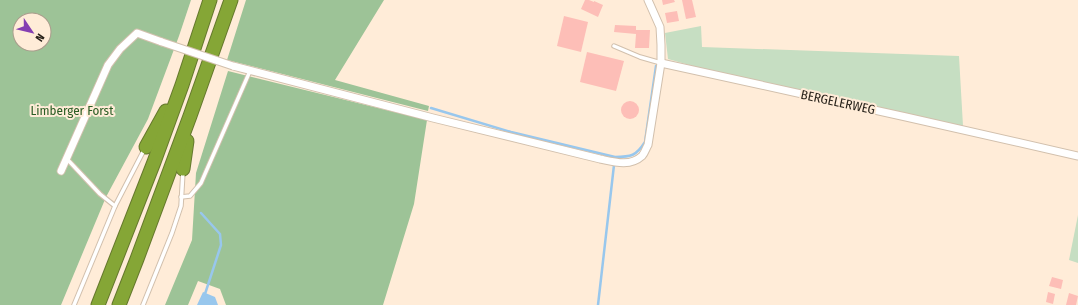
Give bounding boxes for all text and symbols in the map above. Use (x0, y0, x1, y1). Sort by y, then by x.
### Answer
north arrow (12, 12, 52, 52)
text: N (33, 31, 47, 44)
street label: BERGELERWEG (799, 87, 877, 117)
park label: Limberger Forst (31, 103, 114, 118)

